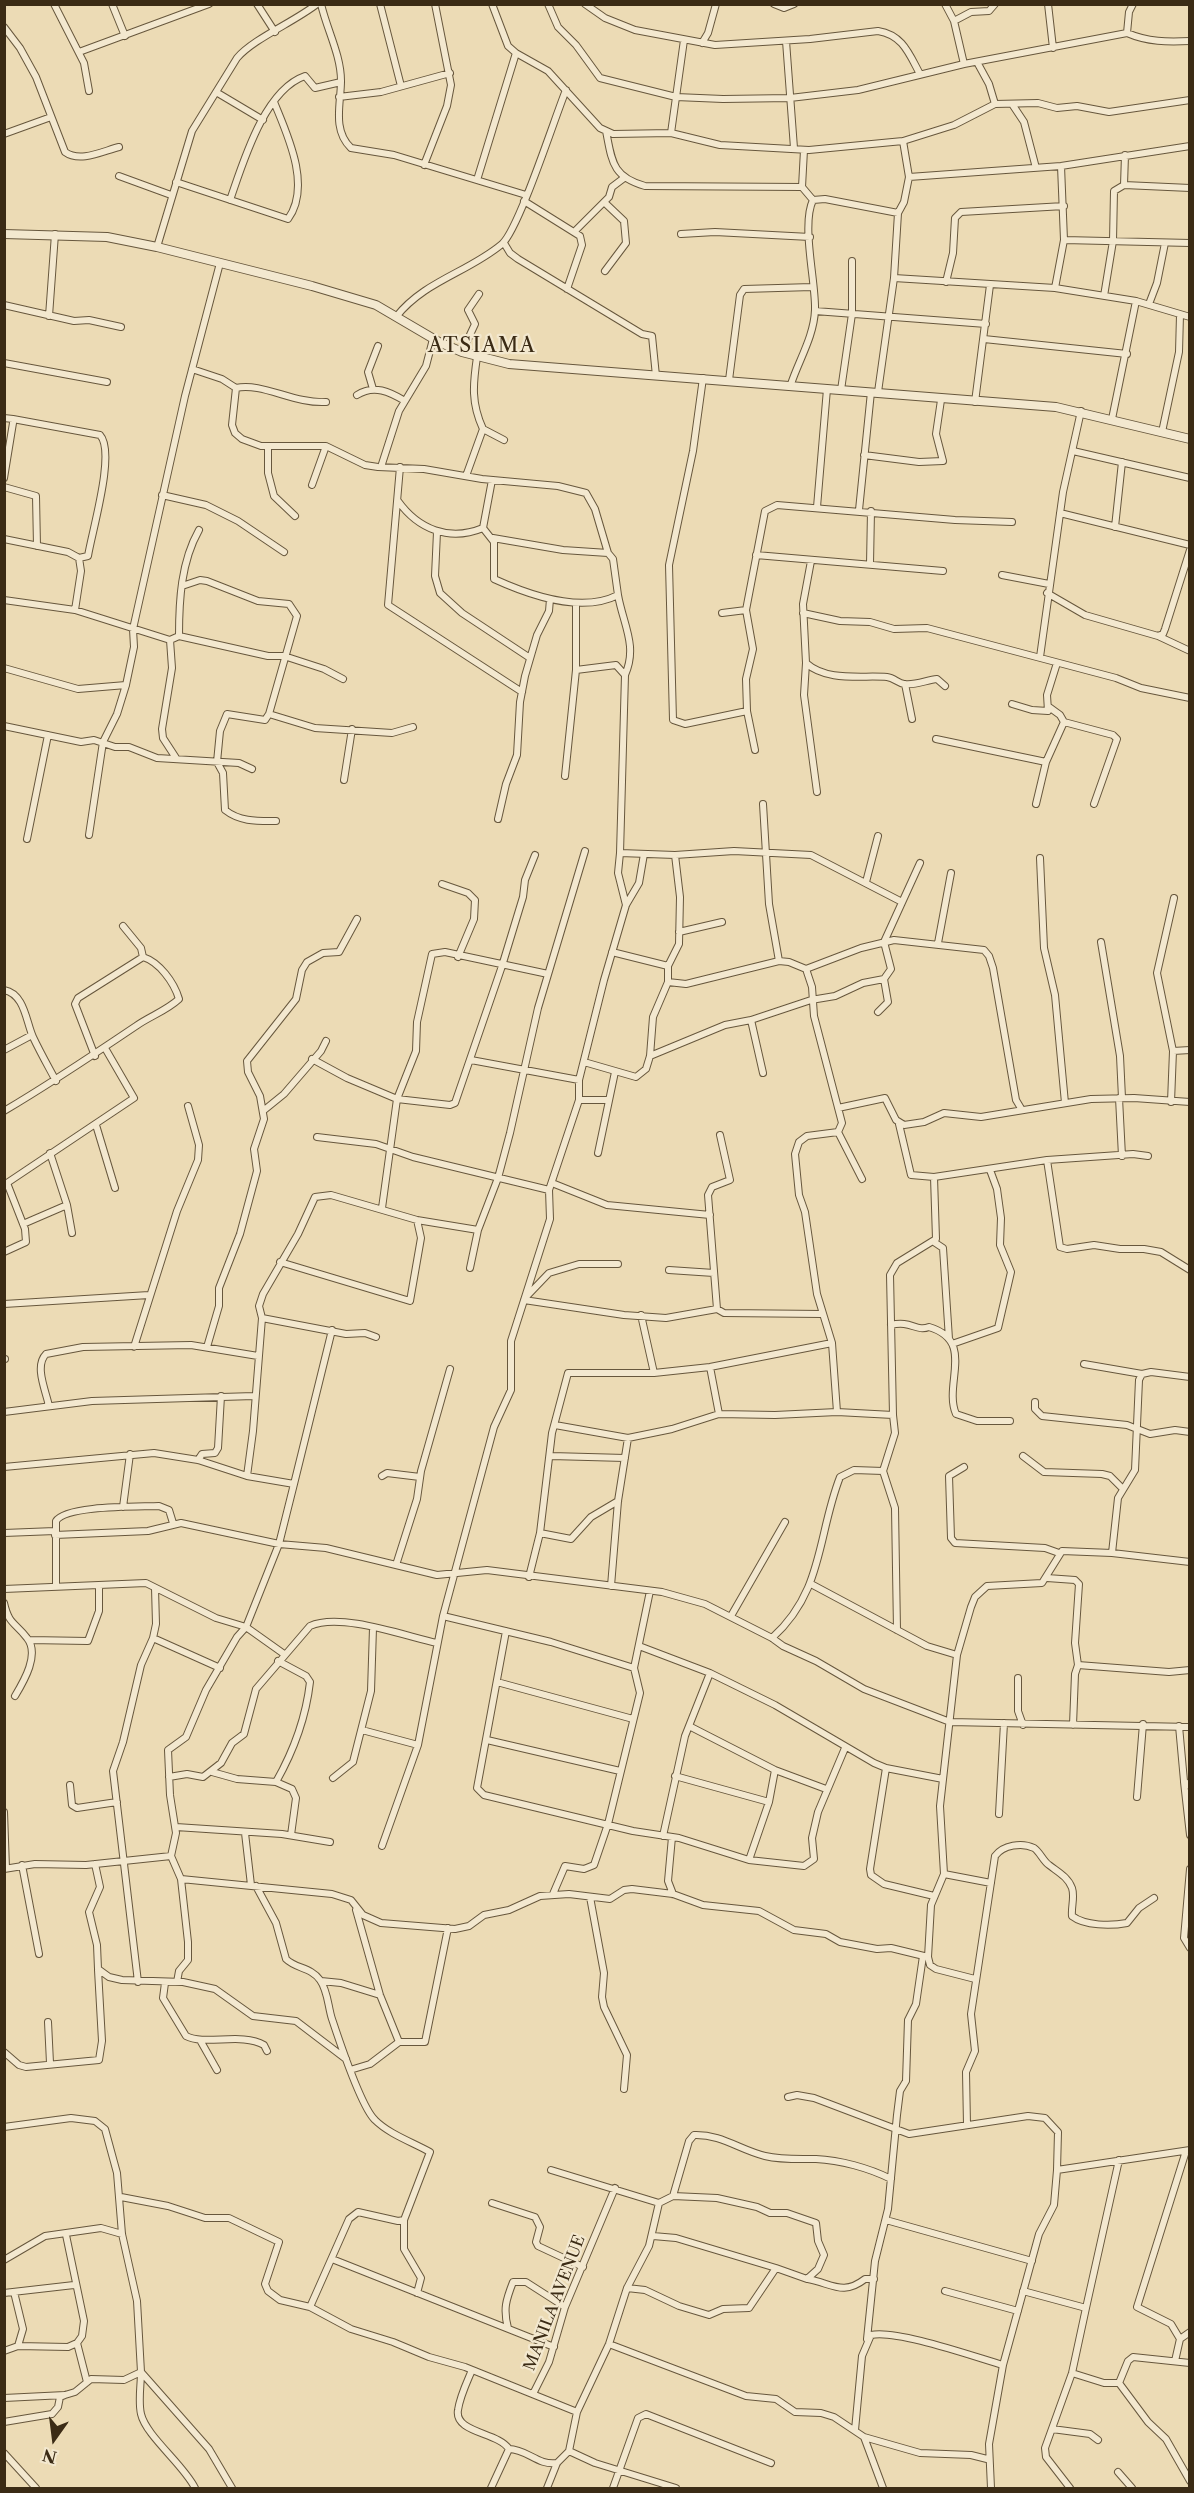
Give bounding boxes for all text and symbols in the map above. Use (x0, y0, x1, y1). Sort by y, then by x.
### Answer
district label: ATSIAMA (428, 334, 536, 358)
street label: MANILA AVENUE (520, 2233, 590, 2373)
north arrow (24, 2409, 84, 2469)
text: N (40, 2445, 59, 2468)

